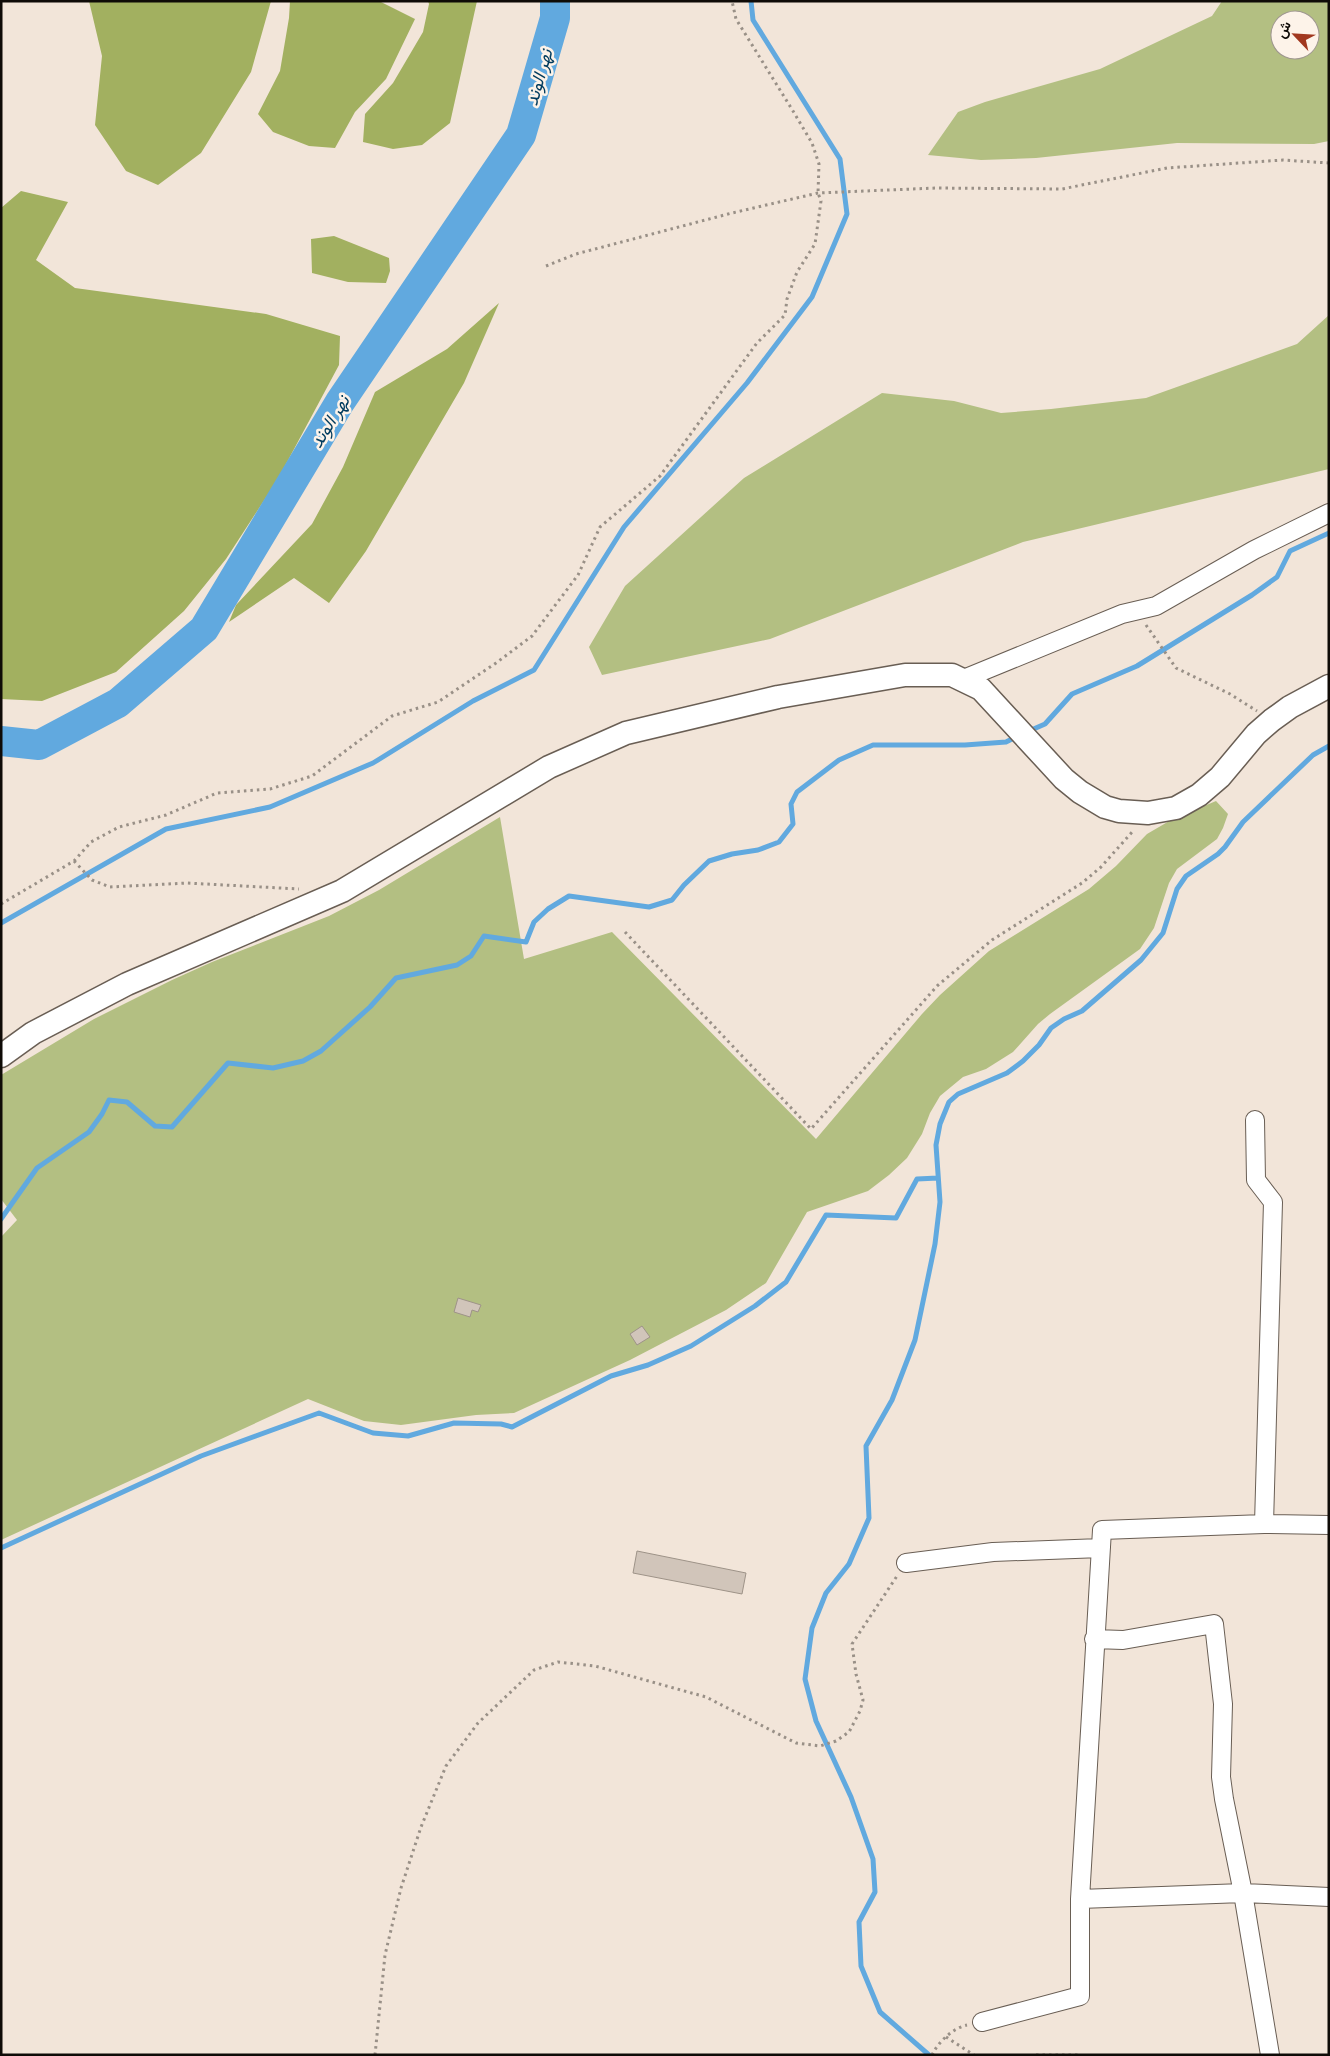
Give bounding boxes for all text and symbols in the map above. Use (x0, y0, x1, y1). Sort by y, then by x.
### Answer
north arrow (1270, 10, 1320, 60)
text: ش (1272, 18, 1295, 41)
water label: نهر الوند (519, 45, 558, 108)
water label: نهر الوند (304, 390, 355, 452)

